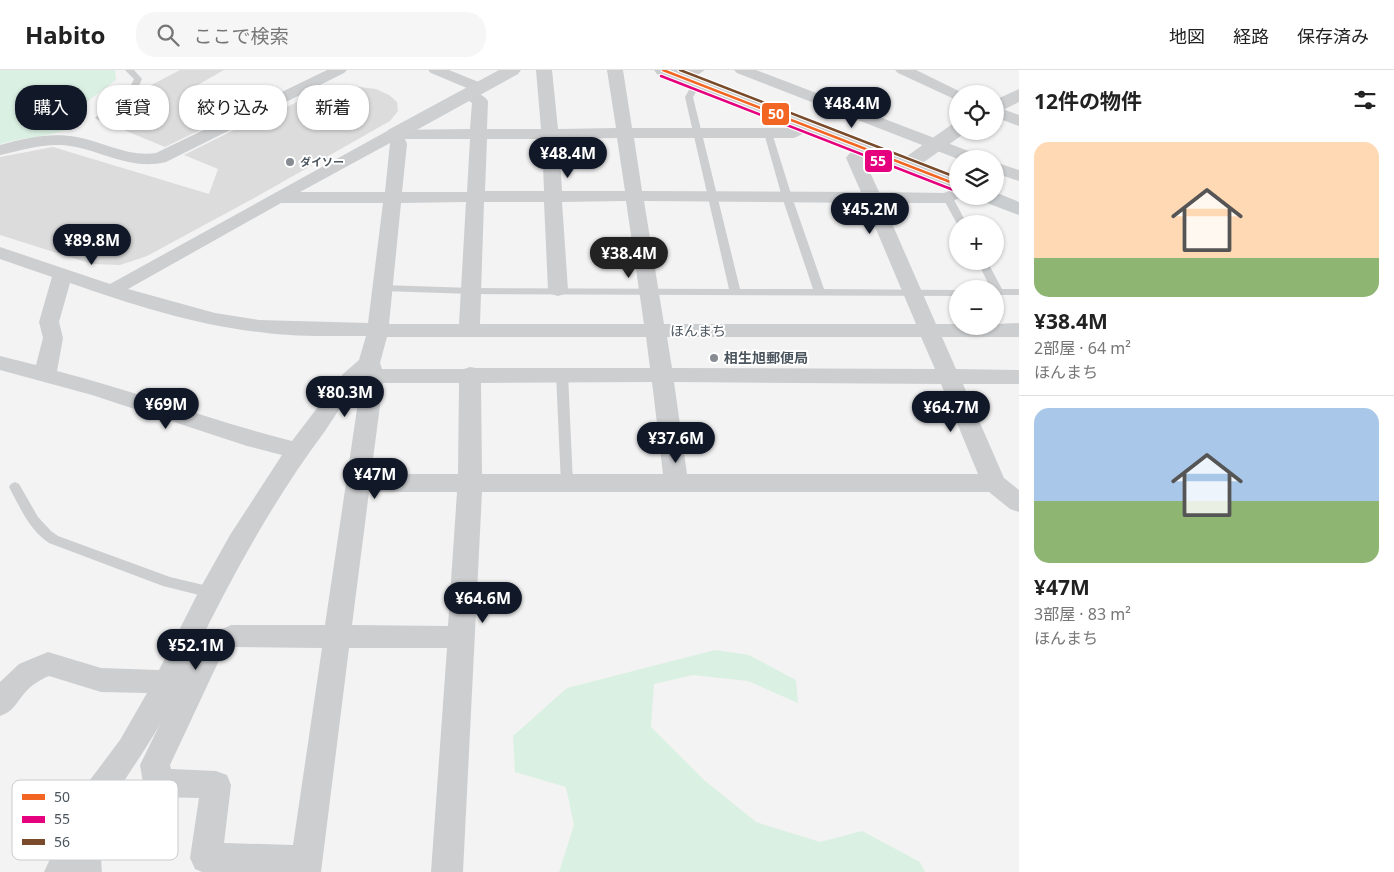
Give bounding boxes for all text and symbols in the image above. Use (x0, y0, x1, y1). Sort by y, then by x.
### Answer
search box (136, 12, 486, 57)
text: Habito (25, 18, 106, 51)
icon: search (154, 21, 182, 49)
text: ここで検索 (194, 23, 289, 49)
text: 地図 (1169, 24, 1205, 48)
text: 経路 (1233, 24, 1269, 48)
text: 保存済み (1297, 24, 1369, 48)
chip: 購入 (15, 85, 87, 130)
chip: 賃貸 (97, 85, 169, 130)
chip: 絞り込み (179, 85, 287, 130)
chip: 新着 (297, 85, 369, 130)
map controls (949, 85, 1004, 335)
button: locate (949, 85, 1004, 140)
icon: filters (1351, 86, 1379, 114)
pin: ¥48.4M (811, 87, 893, 129)
text: 12件の物件 (1034, 87, 1142, 115)
text: ¥48.4M (824, 92, 880, 114)
line badge: 50 (761, 102, 790, 126)
text: 50 (768, 104, 784, 123)
pin: ¥48.4M (527, 136, 609, 179)
text: ¥48.4M (540, 142, 596, 164)
line badge: 55 (864, 149, 893, 173)
button: layers (949, 150, 1004, 205)
text: 55 (870, 151, 886, 170)
place label: ダイソー (300, 154, 344, 169)
marker: ダイソー (284, 156, 296, 168)
icon: home (1162, 175, 1252, 265)
pin: ¥45.2M (829, 192, 911, 235)
text: ¥45.2M (842, 198, 898, 220)
button: + (949, 215, 1004, 270)
pin: ¥89.8M (51, 224, 133, 266)
text: ¥89.8M (64, 229, 120, 251)
pin: ¥38.4M (588, 236, 670, 279)
text: ¥38.4M (601, 242, 657, 264)
button: − (949, 280, 1004, 335)
text: ¥38.4M (1034, 307, 1108, 335)
street label: ほんまち (670, 321, 726, 340)
text: 2部屋 · 64 m² (1034, 337, 1131, 359)
place label: 相生旭郵便局 (724, 348, 808, 367)
marker: 相生旭郵便局 (708, 352, 720, 364)
text: ほんまち (1034, 361, 1098, 383)
pin: ¥80.3M (304, 376, 386, 418)
text: ¥80.3M (317, 381, 373, 403)
pin: ¥69M (136, 388, 196, 430)
pin: ¥64.7M (910, 390, 992, 433)
text: ¥69M (145, 393, 187, 415)
text: ¥64.7M (923, 396, 979, 418)
pin: ¥37.6M (635, 422, 717, 464)
text: ¥37.6M (648, 427, 704, 449)
icon: home (1162, 440, 1252, 530)
pin: ¥47M (345, 458, 405, 500)
text: ¥47M (354, 463, 396, 485)
text: ¥47M (1034, 573, 1090, 601)
pin: ¥64.6M (442, 582, 524, 624)
text: ¥64.6M (455, 587, 511, 609)
text: 3部屋 · 83 m² (1034, 603, 1131, 625)
text: ほんまち (1034, 627, 1098, 649)
pin: ¥52.1M (155, 628, 237, 671)
text: ¥52.1M (168, 634, 224, 656)
legend (12, 780, 178, 860)
text: 50 (54, 787, 70, 806)
text: 55 (54, 809, 70, 828)
text: 56 (54, 832, 70, 851)

